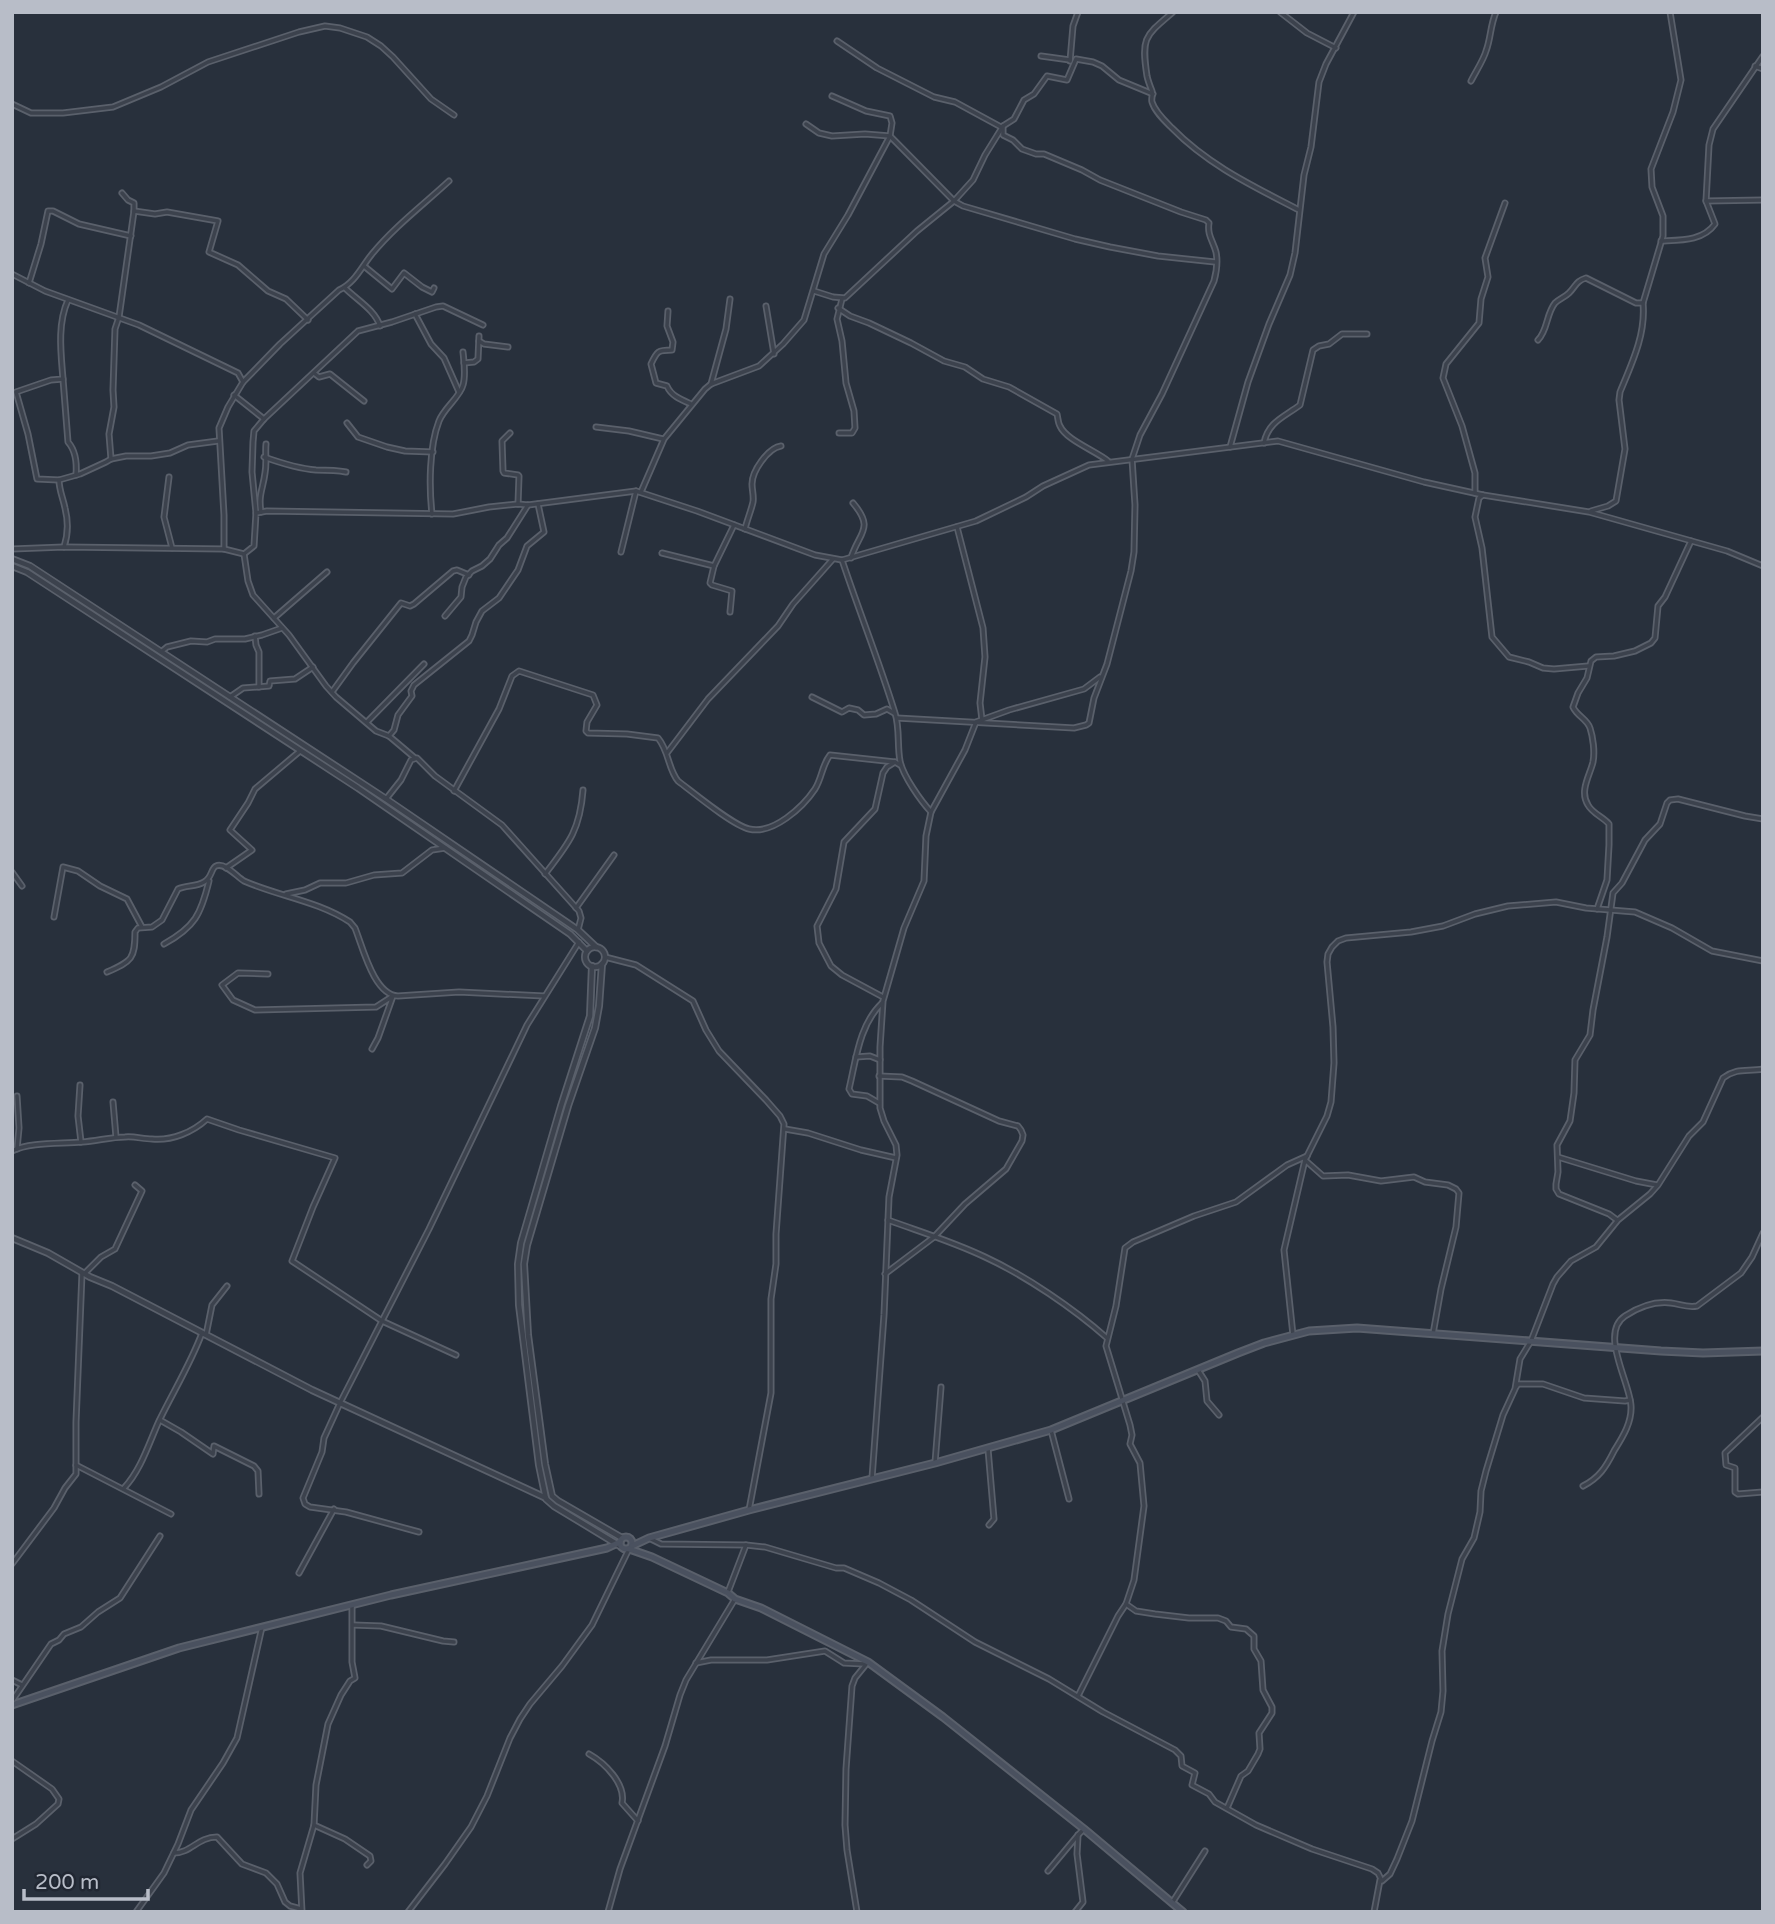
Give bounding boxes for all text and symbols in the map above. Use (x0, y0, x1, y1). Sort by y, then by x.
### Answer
scale bar (24, 1857, 149, 1901)
text: 200 m (35, 1870, 99, 1895)

